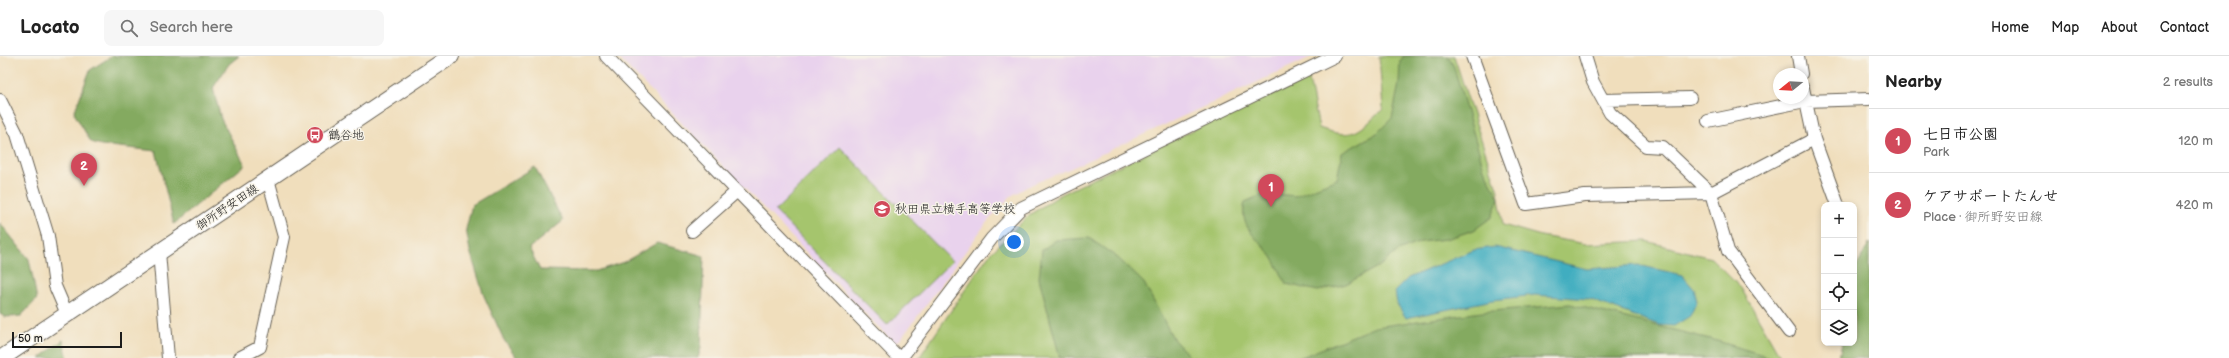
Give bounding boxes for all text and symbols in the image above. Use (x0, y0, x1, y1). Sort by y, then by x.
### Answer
search box (104, 10, 384, 46)
text: Locato (20, 16, 80, 39)
icon: search (118, 17, 140, 39)
text: Search here (150, 18, 233, 37)
text: Home (1991, 19, 2029, 36)
text: Map (2051, 19, 2079, 36)
text: About (2101, 19, 2138, 36)
text: Contact (2160, 19, 2209, 36)
north arrow (1773, 68, 1809, 104)
text: Nearby (1885, 72, 1942, 92)
text: 2 results (2163, 74, 2213, 90)
bus stop icon: 鶴谷地 (305, 125, 325, 145)
text: 七日市公園 (1923, 125, 1998, 144)
place label: 鶴谷地 (328, 128, 364, 143)
text: 1 (1895, 133, 1901, 149)
text: 120 m (2178, 133, 2213, 149)
text: Park (1923, 144, 1949, 160)
pin: 2 (71, 153, 97, 186)
pin: 1 (1258, 174, 1284, 207)
street label: 御所野安田線 (193, 181, 261, 234)
text: ケアサポートたんせ (1923, 187, 2058, 206)
text: 2 (1894, 197, 1902, 213)
text: 420 m (2175, 197, 2213, 213)
school or university icon: 秋田県立横手高等学校 (872, 199, 892, 219)
place label: 秋田県立横手高等学校 (895, 202, 1015, 217)
map controls (1821, 202, 1857, 346)
button: + (1821, 202, 1857, 238)
text: Place · 御所野安田線 (1923, 209, 2042, 225)
your location (1004, 232, 1024, 252)
button: − (1821, 238, 1857, 274)
button: locate (1821, 274, 1857, 310)
button: layers (1821, 310, 1857, 346)
scale bar (12, 330, 122, 349)
text: 50 m (18, 332, 43, 345)

